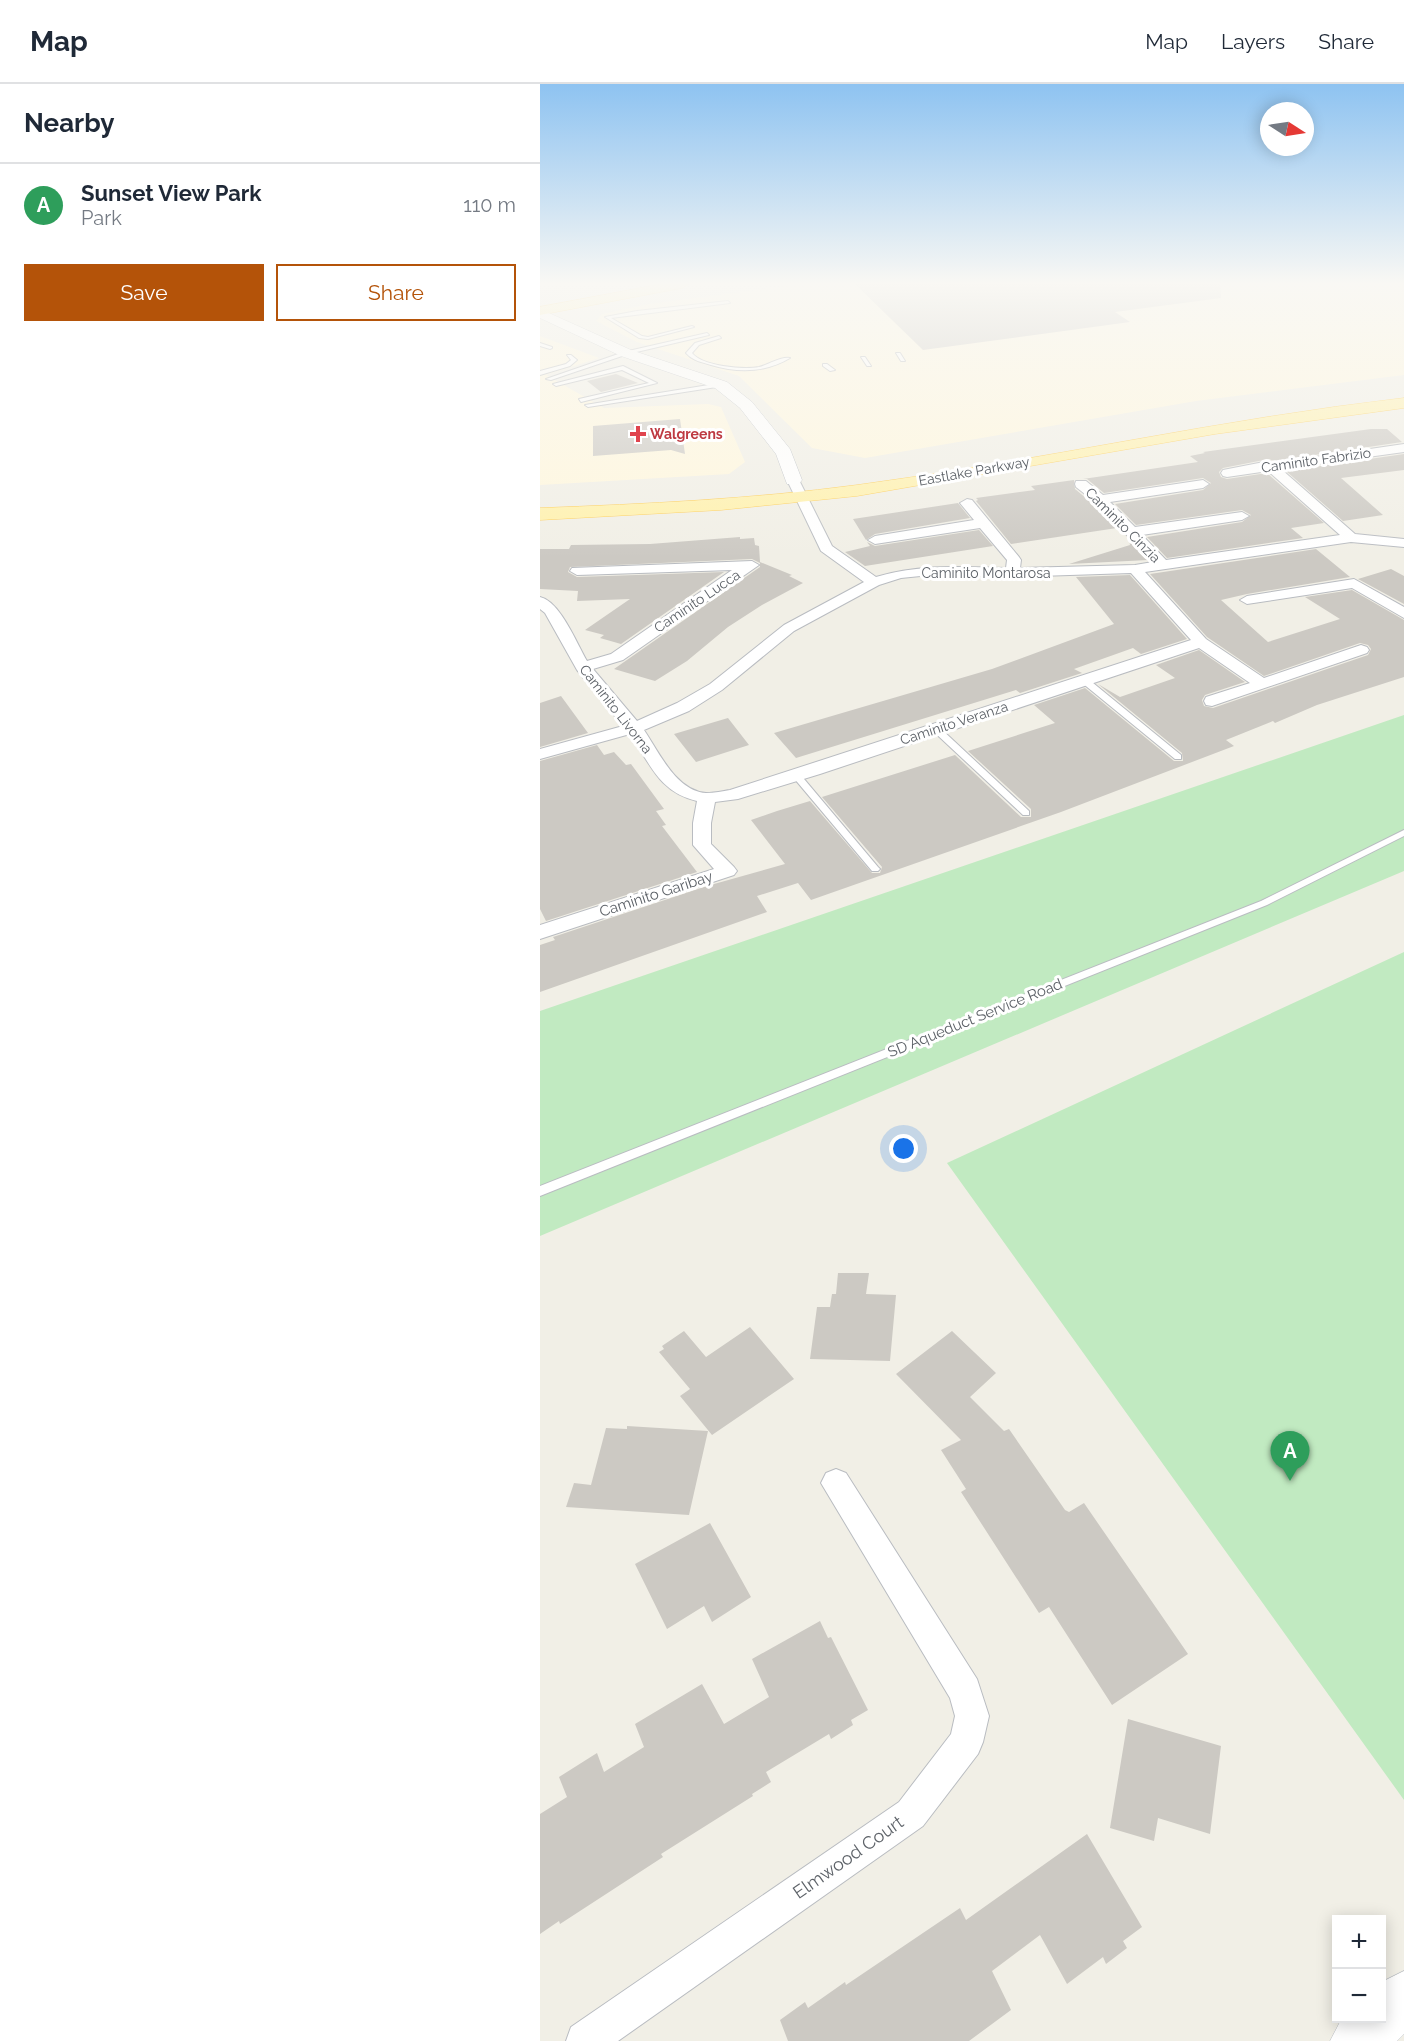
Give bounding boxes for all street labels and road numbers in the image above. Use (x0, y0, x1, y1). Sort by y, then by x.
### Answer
street label: Caminito Fabrizio (1260, 444, 1372, 476)
street label: Eastlake Parkway (917, 453, 1031, 489)
street label: Caminito Cinzia (1082, 484, 1164, 566)
street label: Caminito Montarosa (921, 565, 1051, 581)
street label: Caminito Lucca (651, 566, 743, 636)
street label: Caminito Livorna (576, 661, 656, 757)
street label: Caminito Veranza (898, 698, 1010, 748)
street label: Caminito Garibay (597, 867, 715, 921)
street label: SD Aqueduct Service Road (885, 975, 1065, 1061)
street label: Elmwood Court (789, 1811, 907, 1903)

